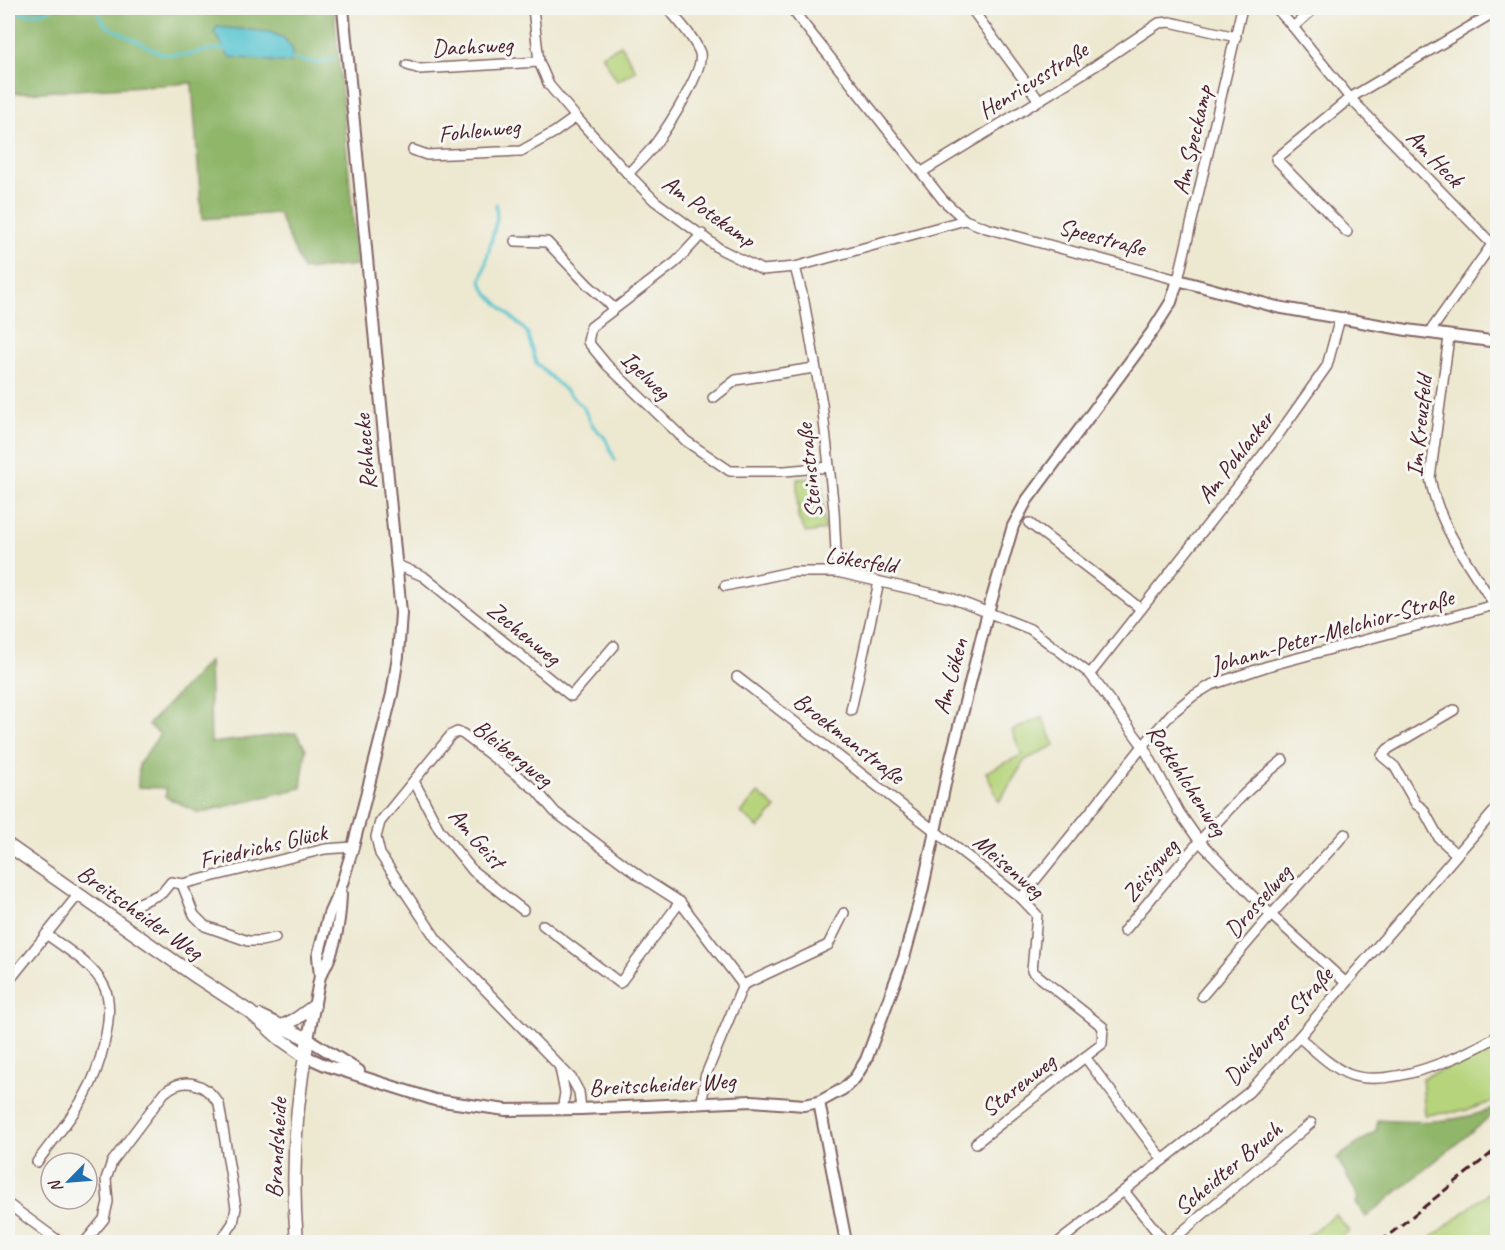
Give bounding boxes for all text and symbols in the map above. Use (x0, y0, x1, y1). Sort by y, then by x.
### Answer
street label: Dachsweg (431, 29, 516, 63)
street label: Henricusstraße (973, 33, 1095, 126)
street label: Am Speckamp (1165, 81, 1220, 197)
street label: Fohlenweg (437, 111, 524, 149)
street label: Am Heck (1400, 122, 1472, 195)
street label: Am Potekamp (657, 168, 763, 255)
street label: Speestraße (1055, 211, 1151, 263)
street label: Igelweg (615, 344, 679, 407)
street label: Im Kreuzfeld (1399, 370, 1440, 478)
street label: Am Pohlacker (1190, 403, 1282, 509)
street label: Rehhecke (347, 411, 383, 491)
street label: Steinstraße (789, 420, 829, 520)
street label: Lökesfeld (823, 540, 902, 581)
street label: Johann-Peter-Melchior-Straße (1206, 581, 1459, 680)
street label: Zechenweg (481, 594, 569, 673)
street label: Am Löken (925, 634, 975, 717)
street label: Broekmanstraße (787, 685, 912, 792)
street label: Bleibergweg (467, 712, 560, 794)
street label: Rotkehlchenweg (1140, 718, 1235, 843)
street label: Am Geist (442, 801, 514, 877)
street label: Friedrichs Glück (196, 816, 332, 875)
street label: Meisenweg (967, 827, 1052, 906)
street label: Zeisigweg (1115, 831, 1186, 908)
street label: Drosselweg (1218, 857, 1299, 944)
street label: Breitscheider Weg (71, 858, 211, 968)
street label: Duisburger Straße (1217, 959, 1341, 1092)
street label: Starenweg (975, 1045, 1063, 1123)
street label: Breitscheider Weg (588, 1065, 738, 1103)
street label: Brandsheide (258, 1095, 294, 1199)
street label: Scheidter Bruch (1168, 1113, 1289, 1222)
north arrow (39, 1151, 99, 1211)
text: N (44, 1175, 67, 1196)

